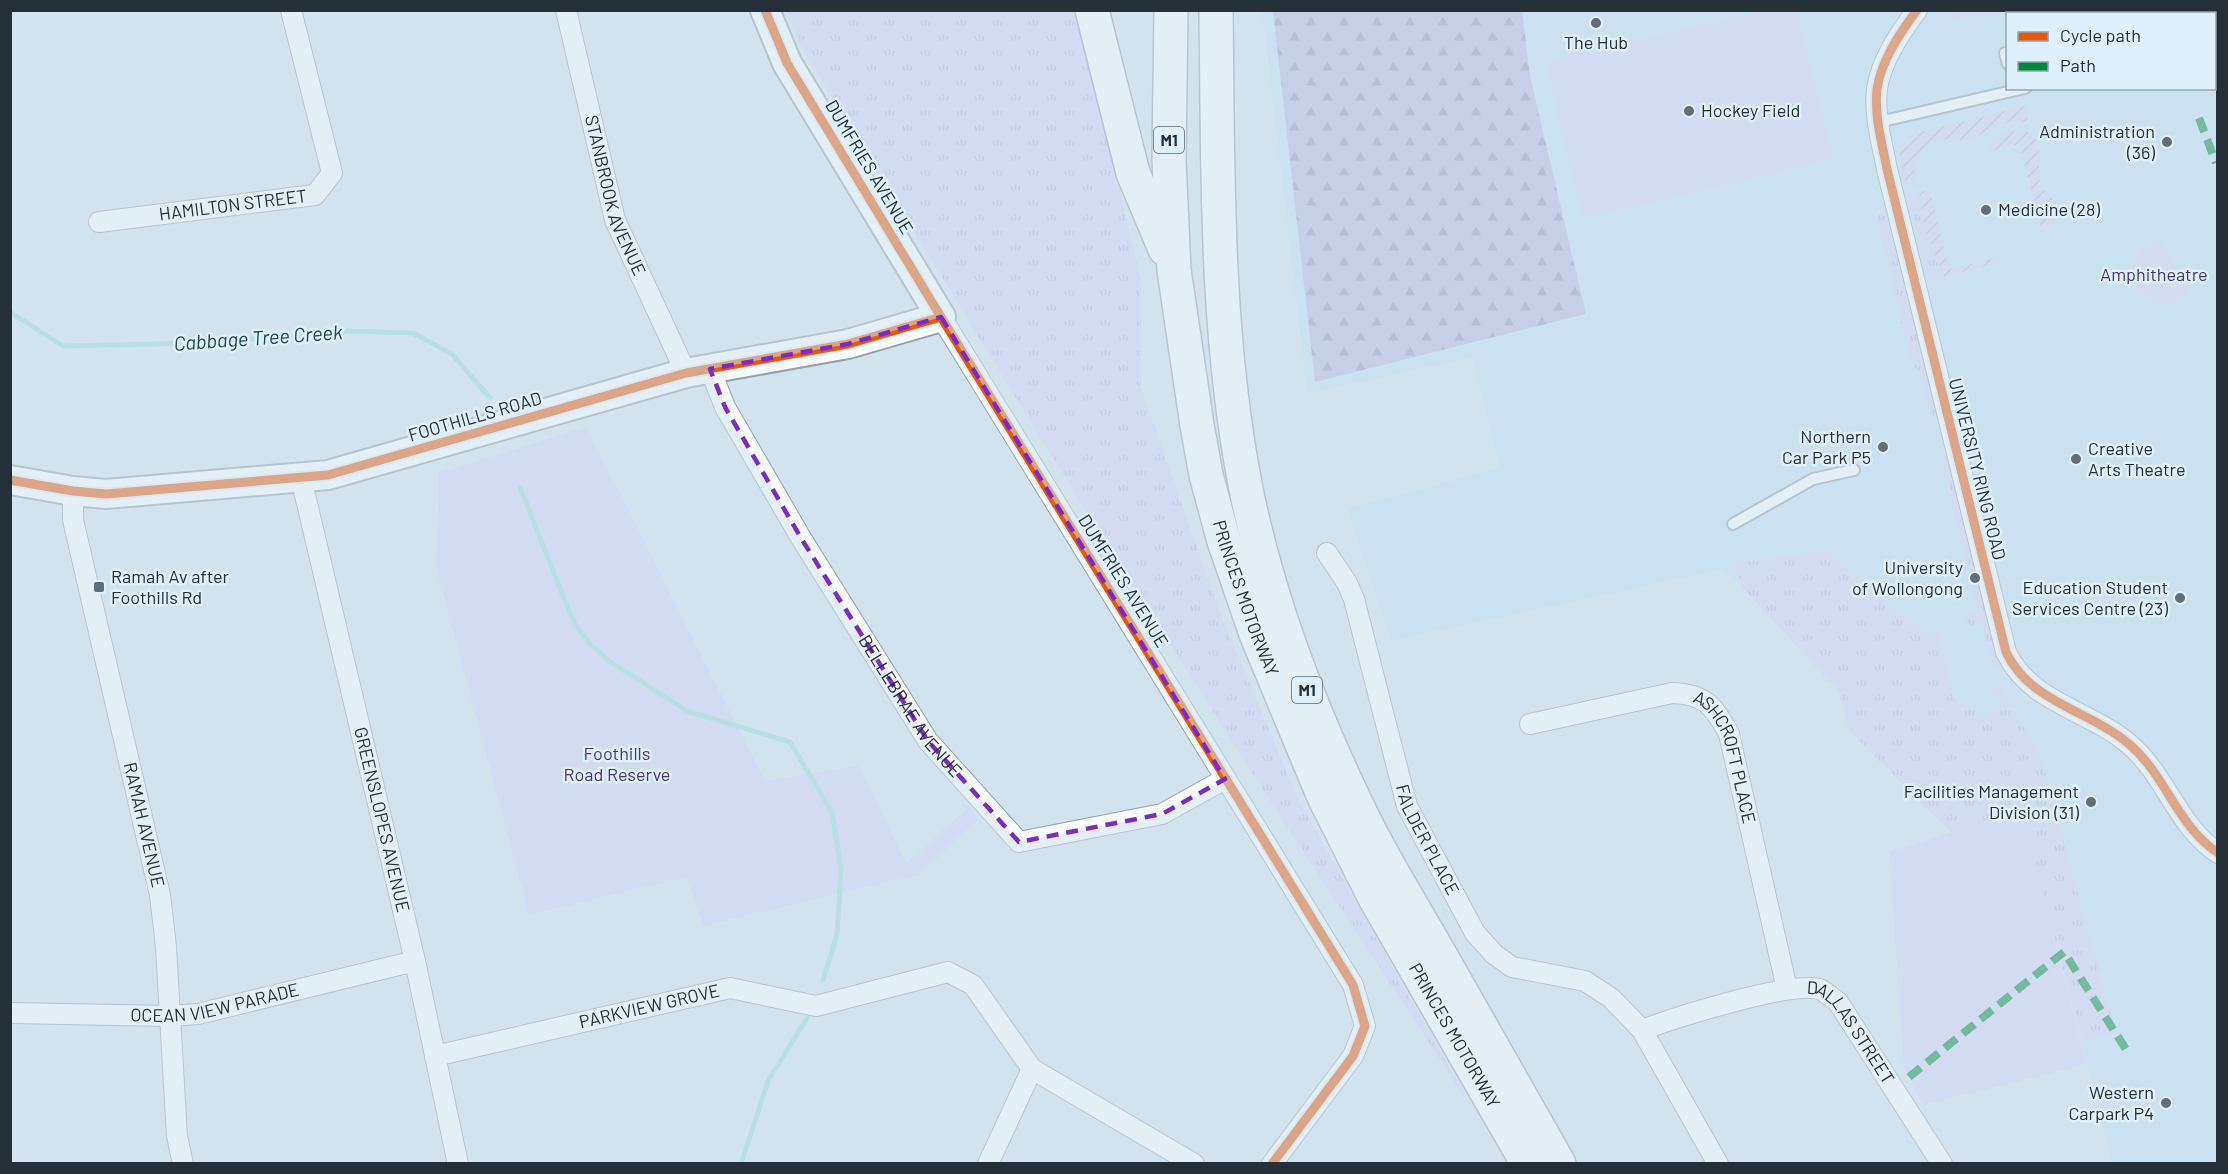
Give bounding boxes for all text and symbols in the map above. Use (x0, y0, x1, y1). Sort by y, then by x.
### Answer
legend (2006, 12, 2216, 90)
marker: The Hub (1589, 16, 1603, 30)
text: Cycle path (2060, 24, 2141, 46)
place label: The Hub (1564, 31, 1628, 53)
text: Path (2060, 54, 2096, 76)
street label: DUMFRIES AVENUE (821, 95, 919, 238)
place label: Hockey Field (1701, 99, 1800, 121)
marker: Hockey Field (1682, 104, 1696, 118)
street label: STANBROOK AVENUE (581, 113, 651, 279)
place label: Administration (36) (2039, 120, 2155, 163)
road number: M1 (1154, 127, 1184, 153)
marker: Administration (36) (2160, 135, 2174, 149)
street label: HAMILTON STREET (158, 184, 308, 224)
place label: Medicine (28) (1998, 198, 2100, 220)
marker: Medicine (28) (1979, 203, 1993, 217)
park label: Amphitheatre (2100, 263, 2208, 285)
water label: Cabbage Tree Creek (173, 319, 343, 355)
street label: UNIVERSITY RING ROAD (1945, 376, 2011, 562)
street label: FOOTHILLS ROAD (405, 386, 544, 446)
place label: Northern Car Park P5 (1782, 425, 1871, 468)
place label: Creative Arts Theatre (2088, 437, 2186, 480)
marker: Northern Car Park P5 (1876, 440, 1890, 454)
marker: Creative Arts Theatre (2069, 452, 2083, 466)
street label: DUMFRIES AVENUE (1074, 510, 1174, 651)
street label: PRINCES MOTORWAY (1209, 518, 1284, 679)
place label: University of Wollongong (1852, 556, 1963, 599)
place label: Ramah Av after Foothills Rd (111, 565, 230, 608)
marker: University of Wollongong (1968, 571, 1982, 585)
place label: Education Student Services Centre (23) (2012, 576, 2168, 619)
marker: Ramah Av after Foothills Rd (92, 580, 106, 594)
marker: Education Student Services Centre (23) (2173, 591, 2187, 605)
street label: BELLEBRAE AVENUE (854, 631, 967, 781)
road number: M1 (1292, 677, 1322, 703)
street label: ASHCROFT PLACE (1690, 685, 1761, 825)
street label: GREENSLOPES AVENUE (350, 725, 415, 914)
park label: Foothills Road Reserve (564, 742, 670, 785)
street label: RAMAH AVENUE (120, 760, 170, 889)
place label: Facilities Management Division (31) (1904, 780, 2079, 823)
street label: FALDER PLACE (1392, 782, 1465, 898)
marker: Facilities Management Division (31) (2084, 795, 2098, 809)
street label: PRINCES MOTORWAY (1405, 959, 1505, 1112)
street label: DALLAS STREET (1806, 976, 1900, 1088)
street label: OCEAN VIEW PARADE (130, 978, 301, 1026)
street label: PARKVIEW GROVE (577, 979, 722, 1032)
place label: Western Carpark P4 (2069, 1081, 2154, 1124)
marker: Western Carpark P4 (2159, 1096, 2173, 1110)

